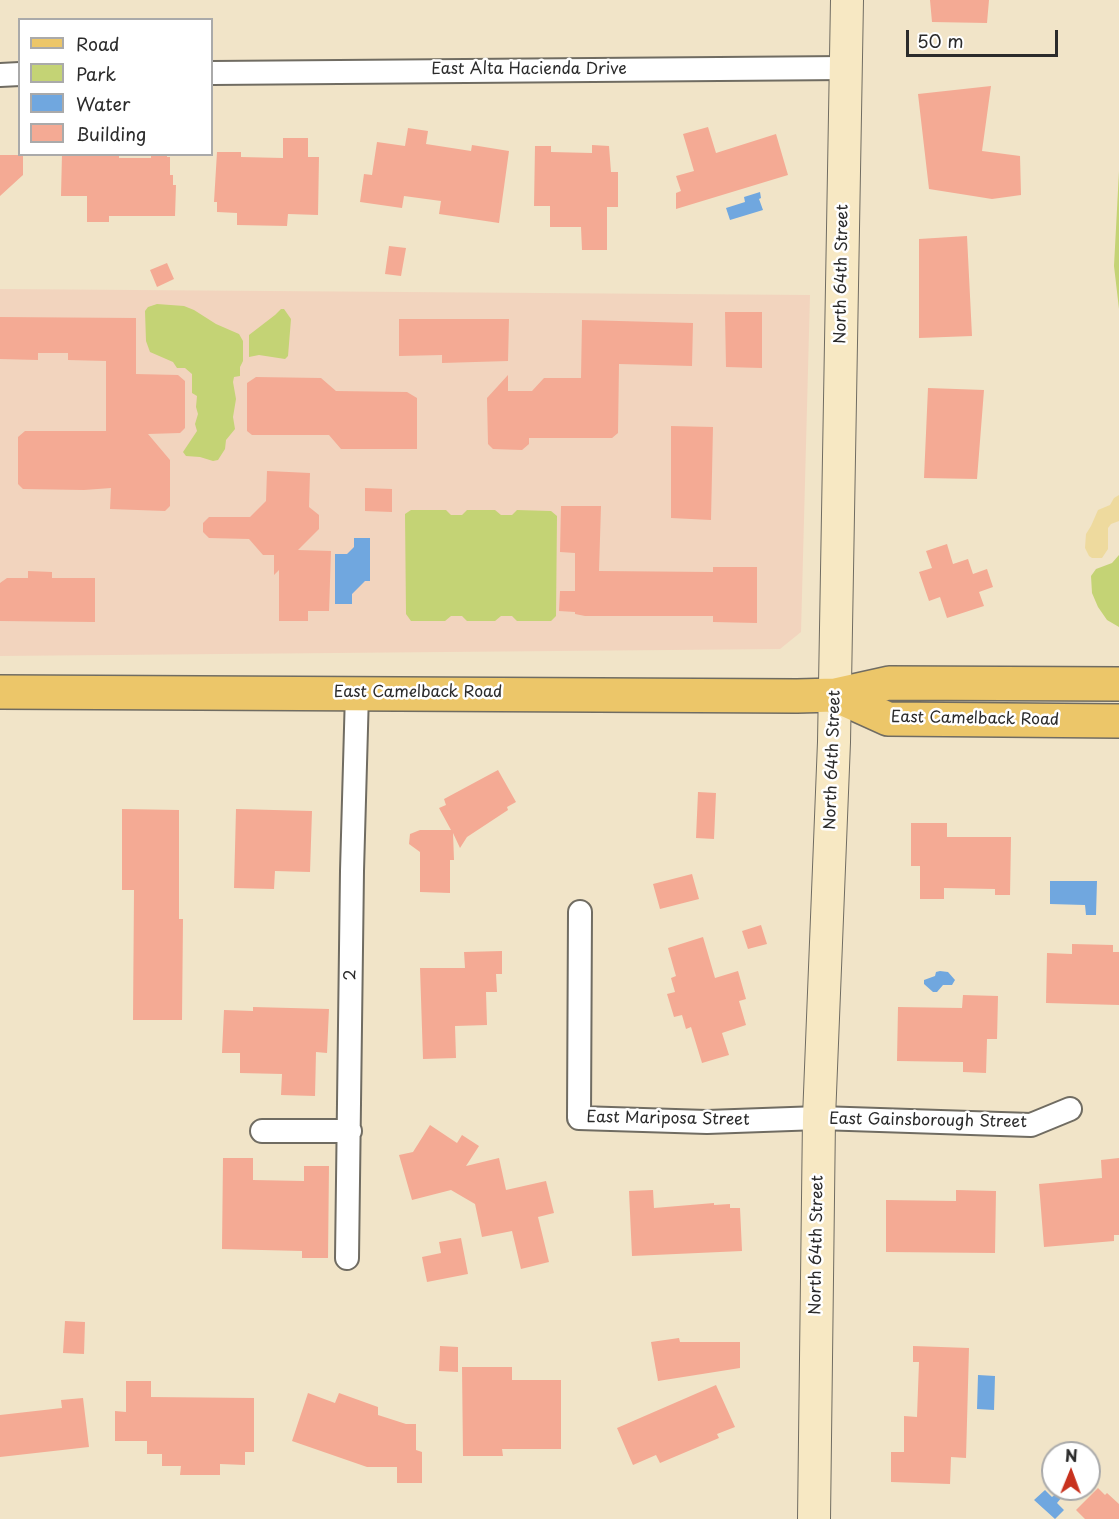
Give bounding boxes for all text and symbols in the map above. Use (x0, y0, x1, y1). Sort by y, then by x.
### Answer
legend (18, 18, 213, 156)
scale bar (909, 18, 1060, 56)
text: 50 m (917, 27, 964, 54)
text: Road (76, 30, 120, 57)
text: Park (76, 60, 116, 87)
street label: East Alta Hacienda Drive (431, 60, 627, 80)
text: Water (76, 90, 130, 117)
text: Building (76, 120, 146, 147)
street label: North 64th Street (831, 204, 853, 344)
street label: East Camelback Road (334, 683, 502, 703)
street label: North 64th Street (821, 690, 845, 830)
street label: East Camelback Road (891, 708, 1059, 730)
street label: 2 (341, 969, 361, 981)
street label: East Mariposa Street (586, 1108, 750, 1130)
street label: East Gainsborough Street (829, 1110, 1027, 1132)
street label: North 64th Street (806, 1175, 828, 1315)
north arrow (1041, 1441, 1101, 1501)
text: N (1065, 1443, 1078, 1467)

